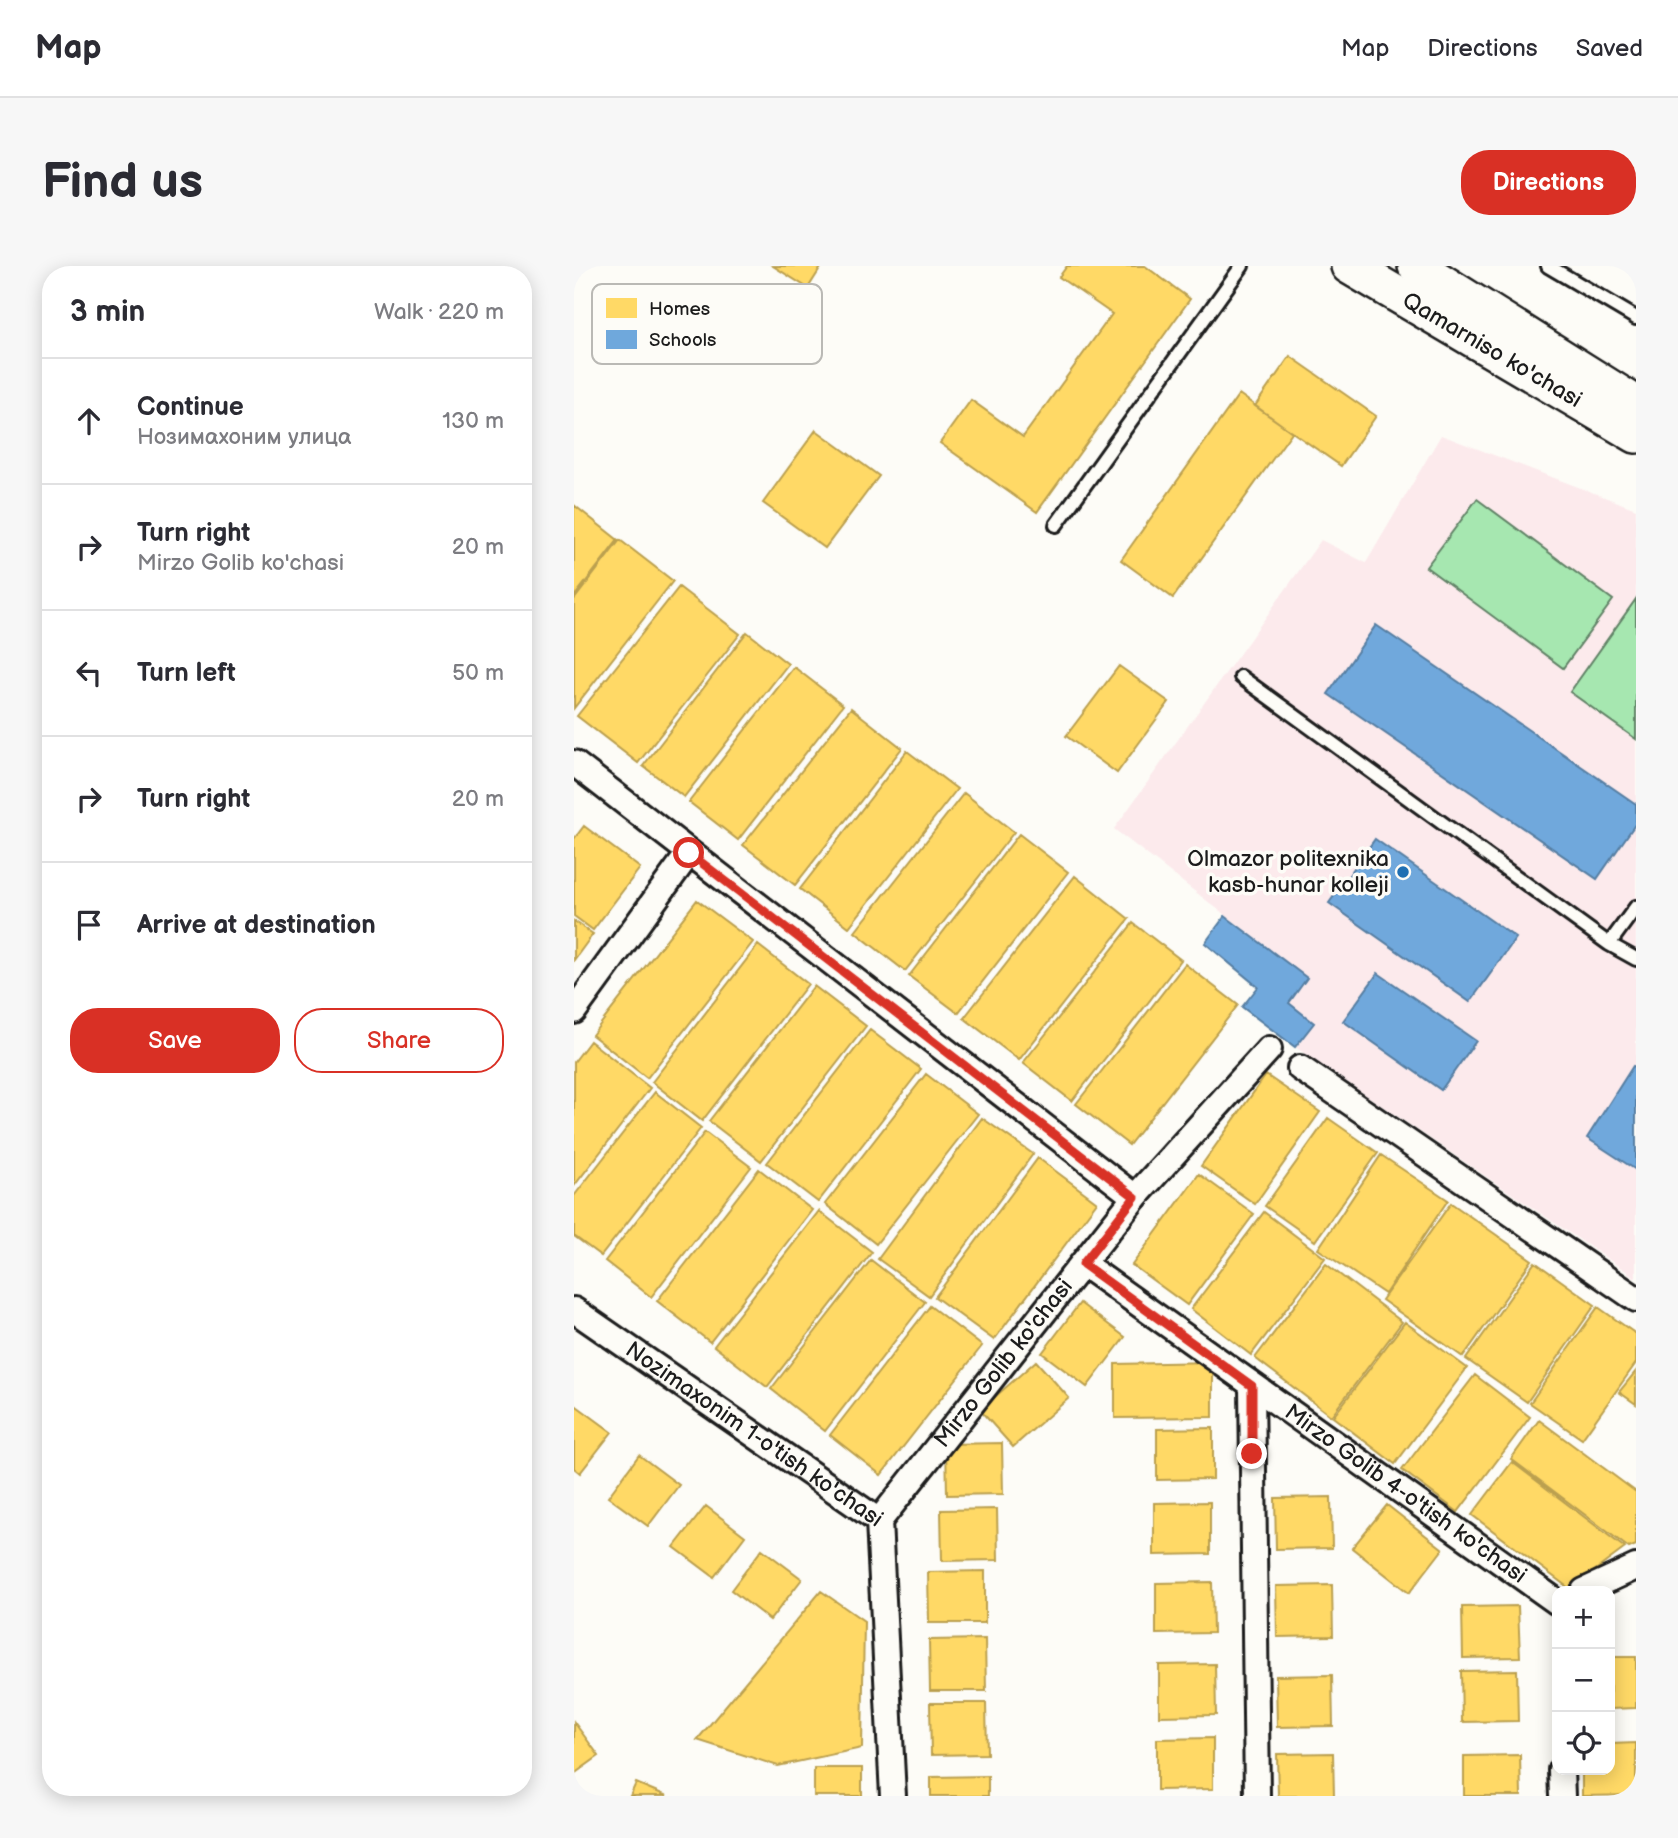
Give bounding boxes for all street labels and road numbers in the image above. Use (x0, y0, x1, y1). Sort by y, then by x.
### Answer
street label: Qamarniso ko'chasi (1397, 287, 1587, 414)
street label: Mirzo Golib ko'chasi (928, 1273, 1079, 1453)
street label: Nozimaxonim 1-o'tish ko'chasi (620, 1336, 888, 1533)
street label: Mirzo Golib 4-o'tish ko'chasi (1279, 1398, 1532, 1590)

